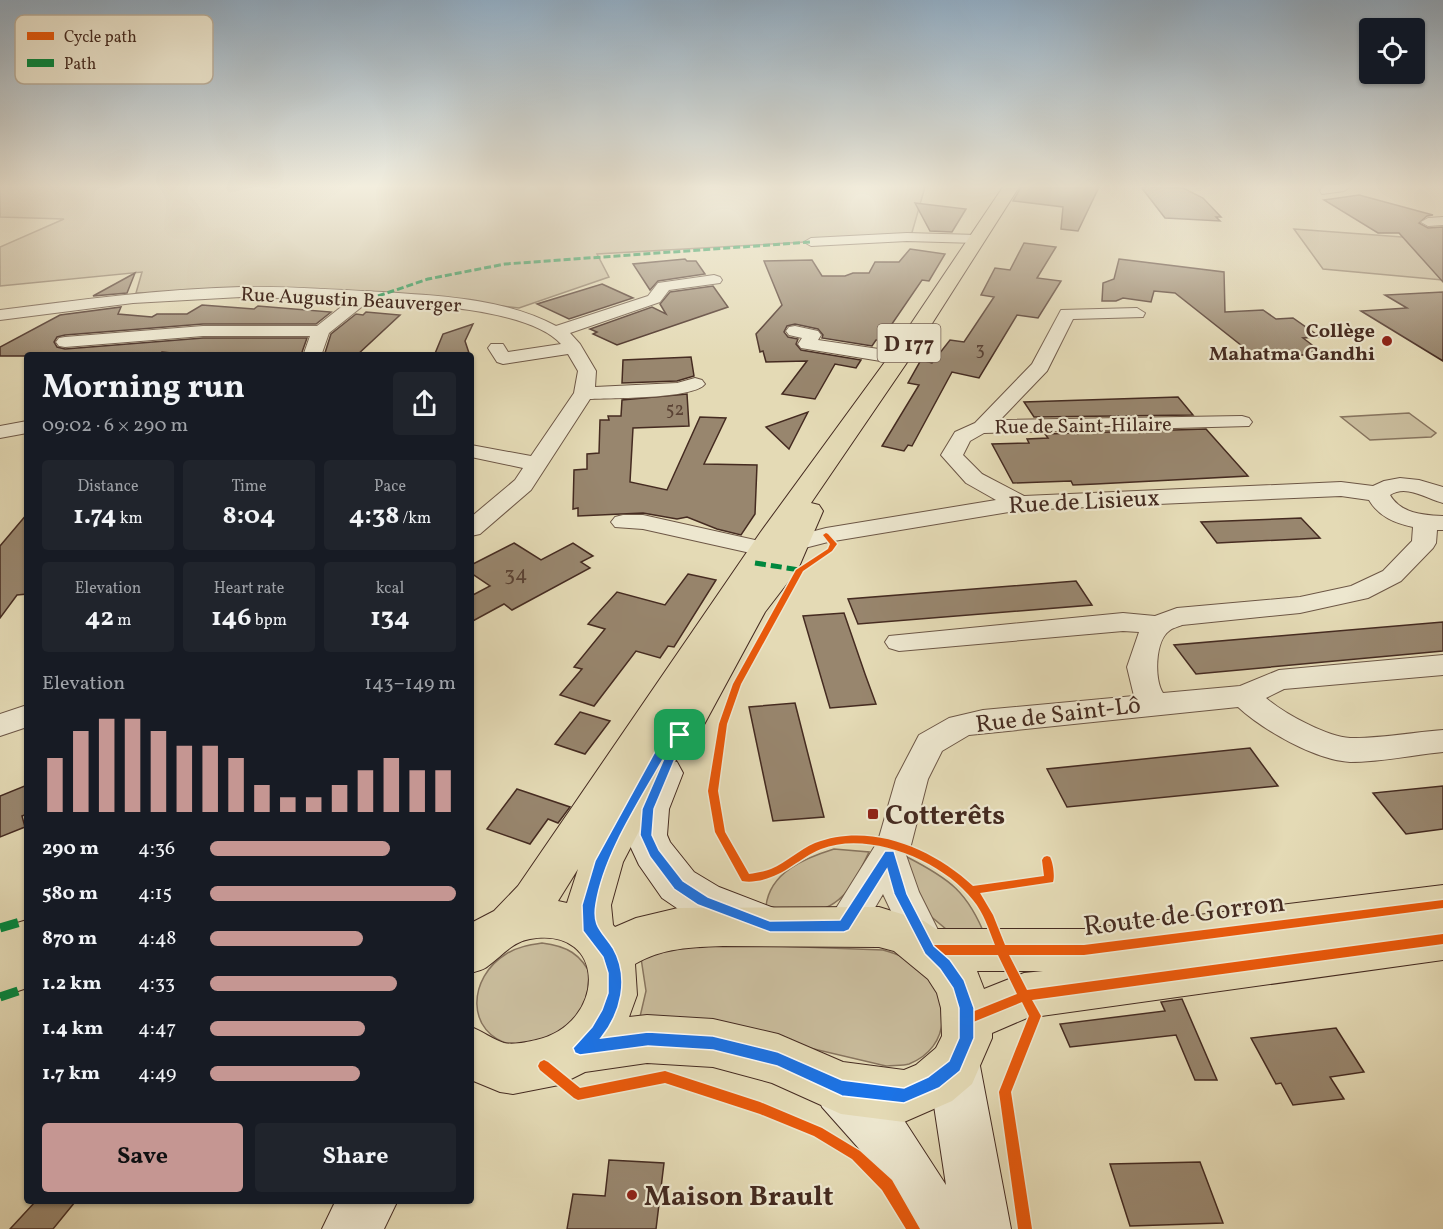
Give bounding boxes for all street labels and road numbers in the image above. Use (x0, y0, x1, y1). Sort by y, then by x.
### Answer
street label: Rue Augustin Beauverger (240, 281, 462, 321)
road number: D 177 (878, 324, 940, 362)
street label: Rue de Saint-Hilaire (994, 411, 1172, 443)
street label: Rue de Lisieux (1008, 482, 1161, 524)
street label: Rue de Saint-Lô (974, 689, 1143, 743)
street label: Route de Gorron (1081, 884, 1287, 947)

